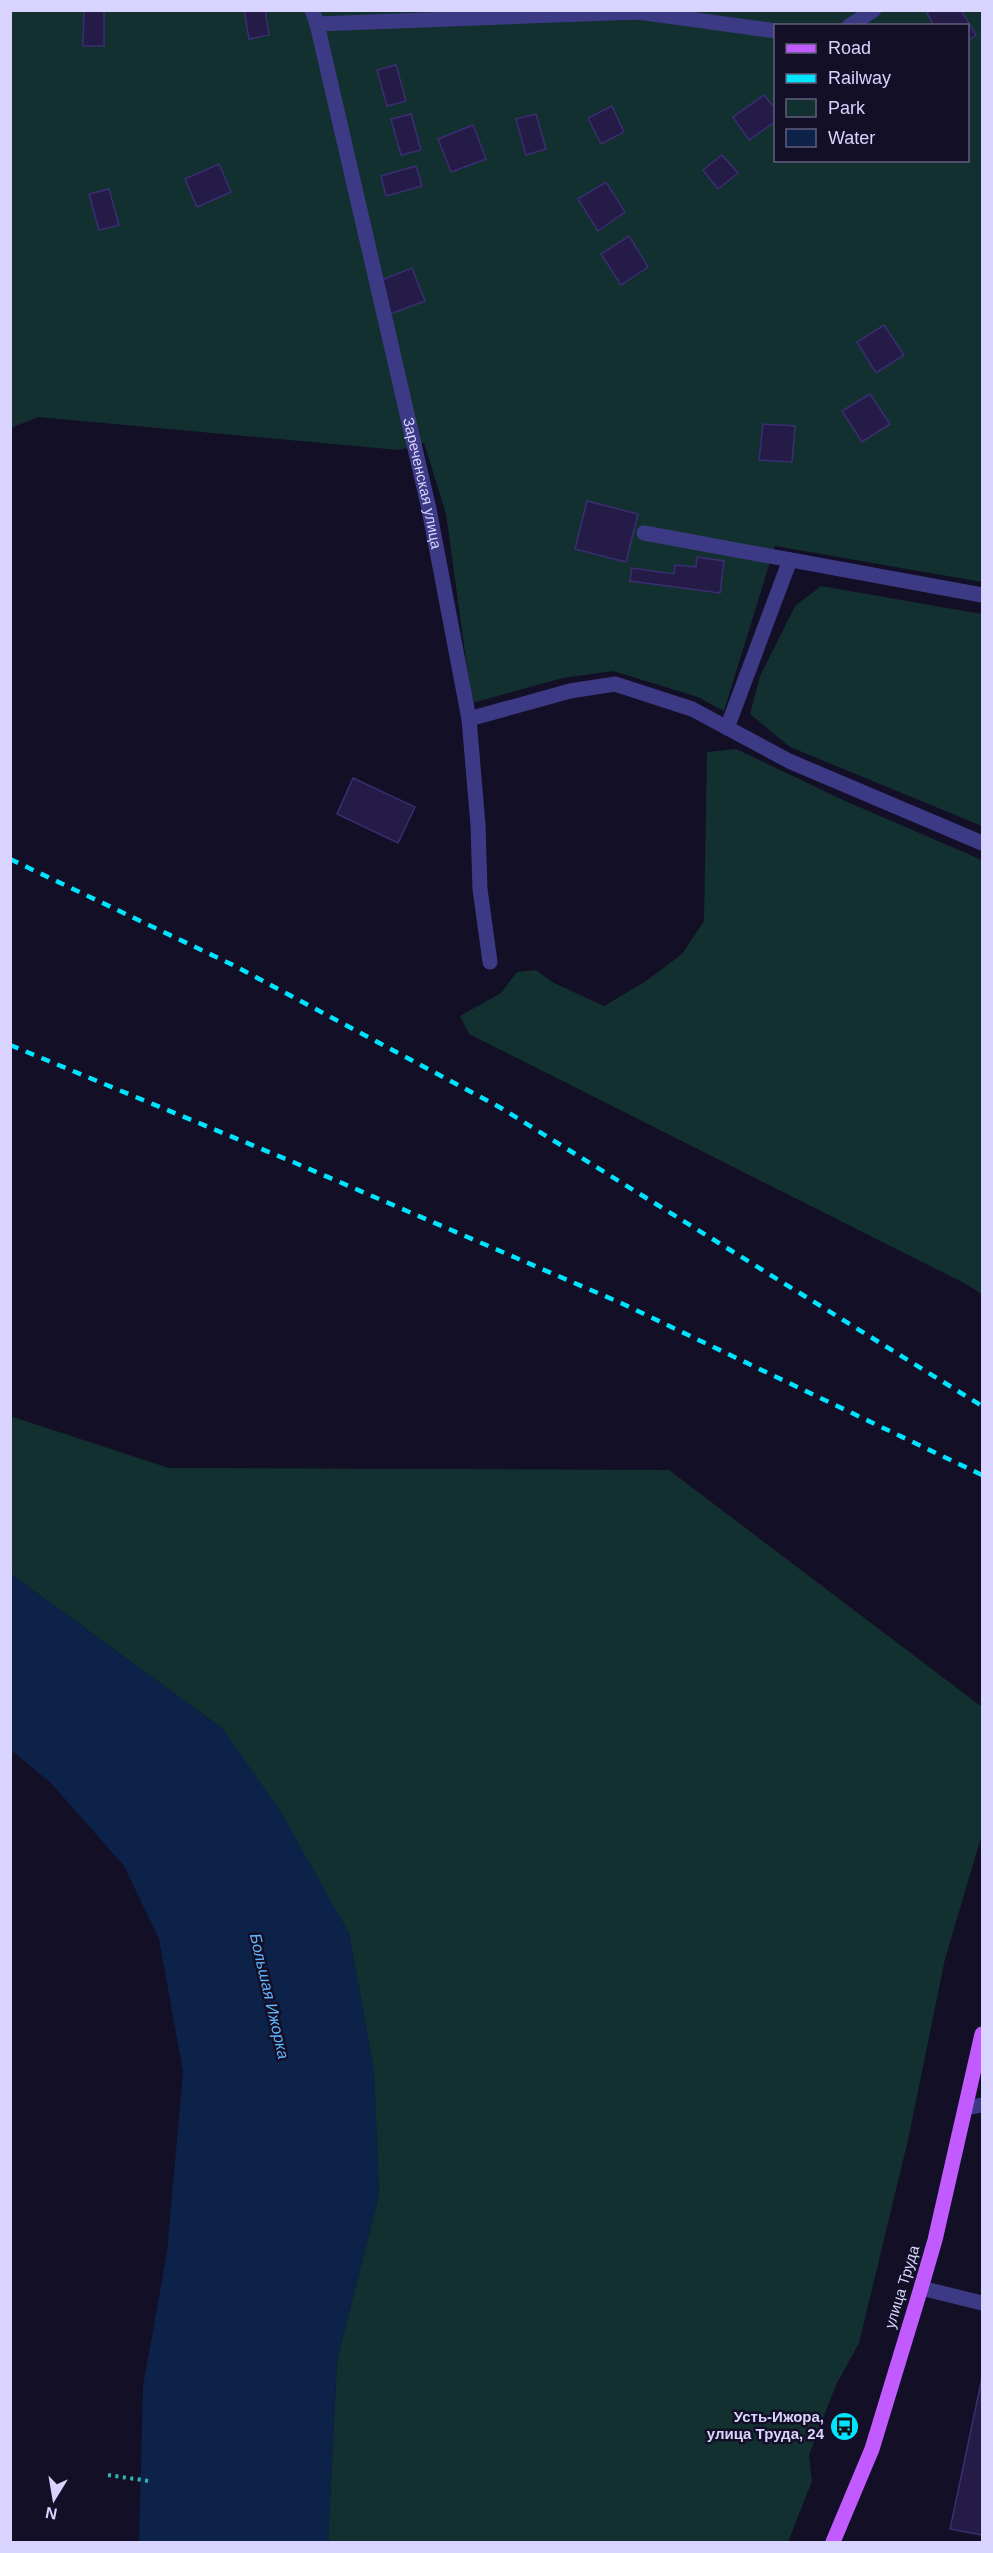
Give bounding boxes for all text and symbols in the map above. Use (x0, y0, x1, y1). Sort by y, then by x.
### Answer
legend (774, 24, 969, 162)
text: Road (828, 38, 871, 58)
text: Railway (828, 68, 891, 88)
text: Park (828, 98, 866, 118)
text: Water (828, 128, 875, 148)
street label: Зареченская улица (400, 416, 446, 551)
water label: Большая Ижорка (247, 1932, 292, 2061)
street label: улица Труда (881, 2243, 922, 2330)
place label: Усть-Ижора, улица Труда, 24 (707, 2408, 825, 2442)
bus stop icon: Усть-Ижора, улица Труда, 24 (829, 2410, 861, 2442)
north arrow (24, 2469, 84, 2529)
text: N (44, 2504, 59, 2523)

